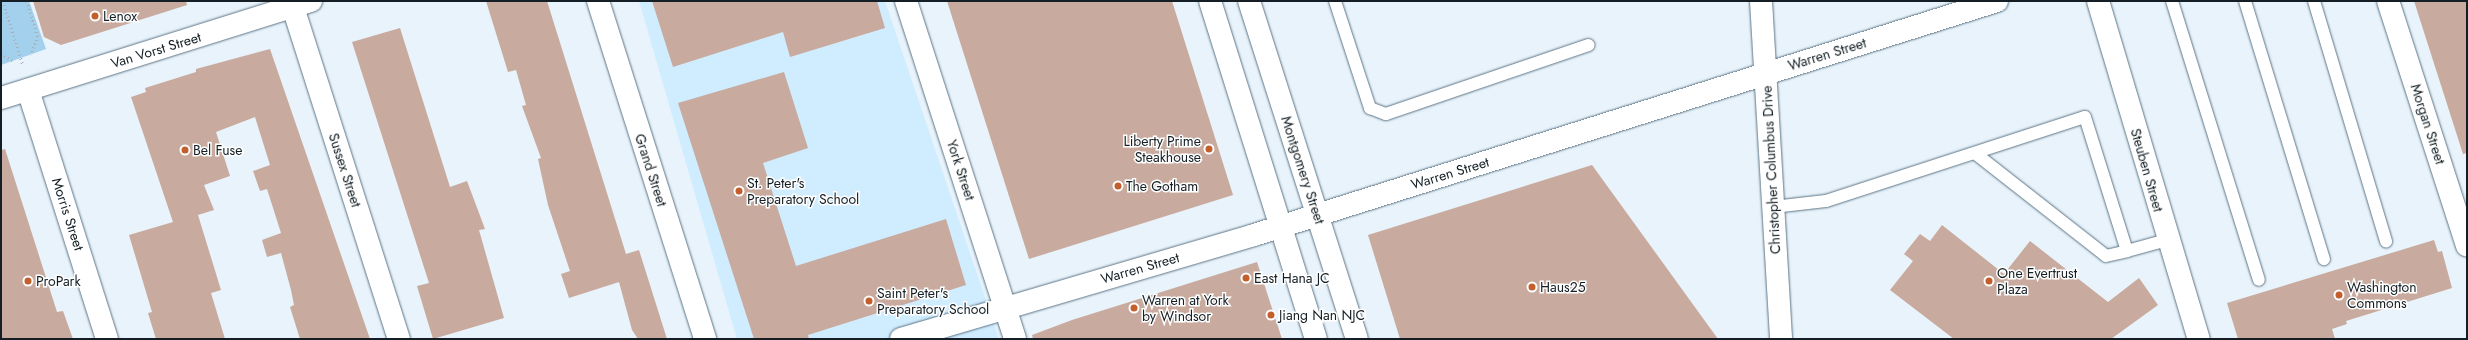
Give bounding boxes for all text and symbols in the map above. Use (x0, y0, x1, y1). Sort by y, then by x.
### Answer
place label: Lenox (103, 8, 137, 24)
marker: Lenox (90, 11, 100, 21)
street label: Van Vorst Street (109, 28, 203, 72)
street label: Warren Street (1786, 34, 1868, 74)
street label: Morgan Street (2407, 82, 2449, 166)
street label: Christopher Columbus Drive (1758, 85, 1784, 255)
street label: Montgomery Street (1278, 114, 1328, 226)
street label: Steuben Street (2127, 126, 2167, 214)
street label: Sussex Street (325, 131, 365, 209)
street label: Grand Street (631, 132, 671, 208)
place label: Liberty Prime Steakhouse (1123, 133, 1201, 166)
street label: York Street (943, 138, 979, 202)
place label: Bel Fuse (193, 142, 242, 158)
marker: Liberty Prime Steakhouse (1204, 144, 1214, 154)
marker: Bel Fuse (180, 145, 190, 155)
street label: Warren Street (1409, 153, 1491, 193)
place label: St. Peter's Preparatory School (747, 175, 859, 208)
street label: Morris Street (48, 176, 88, 252)
place label: The Gotham (1126, 178, 1198, 194)
marker: The Gotham (1113, 181, 1123, 191)
marker: St. Peter's Preparatory School (734, 186, 744, 196)
street label: Warren Street (1099, 249, 1181, 287)
place label: One Evertrust Plaza (1997, 265, 2077, 298)
place label: East Hana JC (1254, 270, 1330, 286)
place label: ProPark (36, 273, 81, 289)
marker: East Hana JC (1241, 273, 1251, 283)
marker: ProPark (23, 276, 33, 286)
marker: One Evertrust Plaza (1984, 276, 1994, 286)
place label: Haus25 (1540, 279, 1586, 295)
place label: Washington Commons (2347, 279, 2417, 312)
marker: Haus25 (1527, 282, 1537, 292)
place label: Saint Peter's Preparatory School (877, 285, 989, 318)
marker: Washington Commons (2334, 290, 2344, 300)
place label: Warren at York by Windsor (1142, 292, 1229, 324)
marker: Saint Peter's Preparatory School (864, 296, 874, 306)
marker: Warren at York by Windsor (1129, 303, 1139, 313)
place label: Jiang Nan NJC (1279, 307, 1365, 323)
marker: Jiang Nan NJC (1266, 310, 1276, 320)

